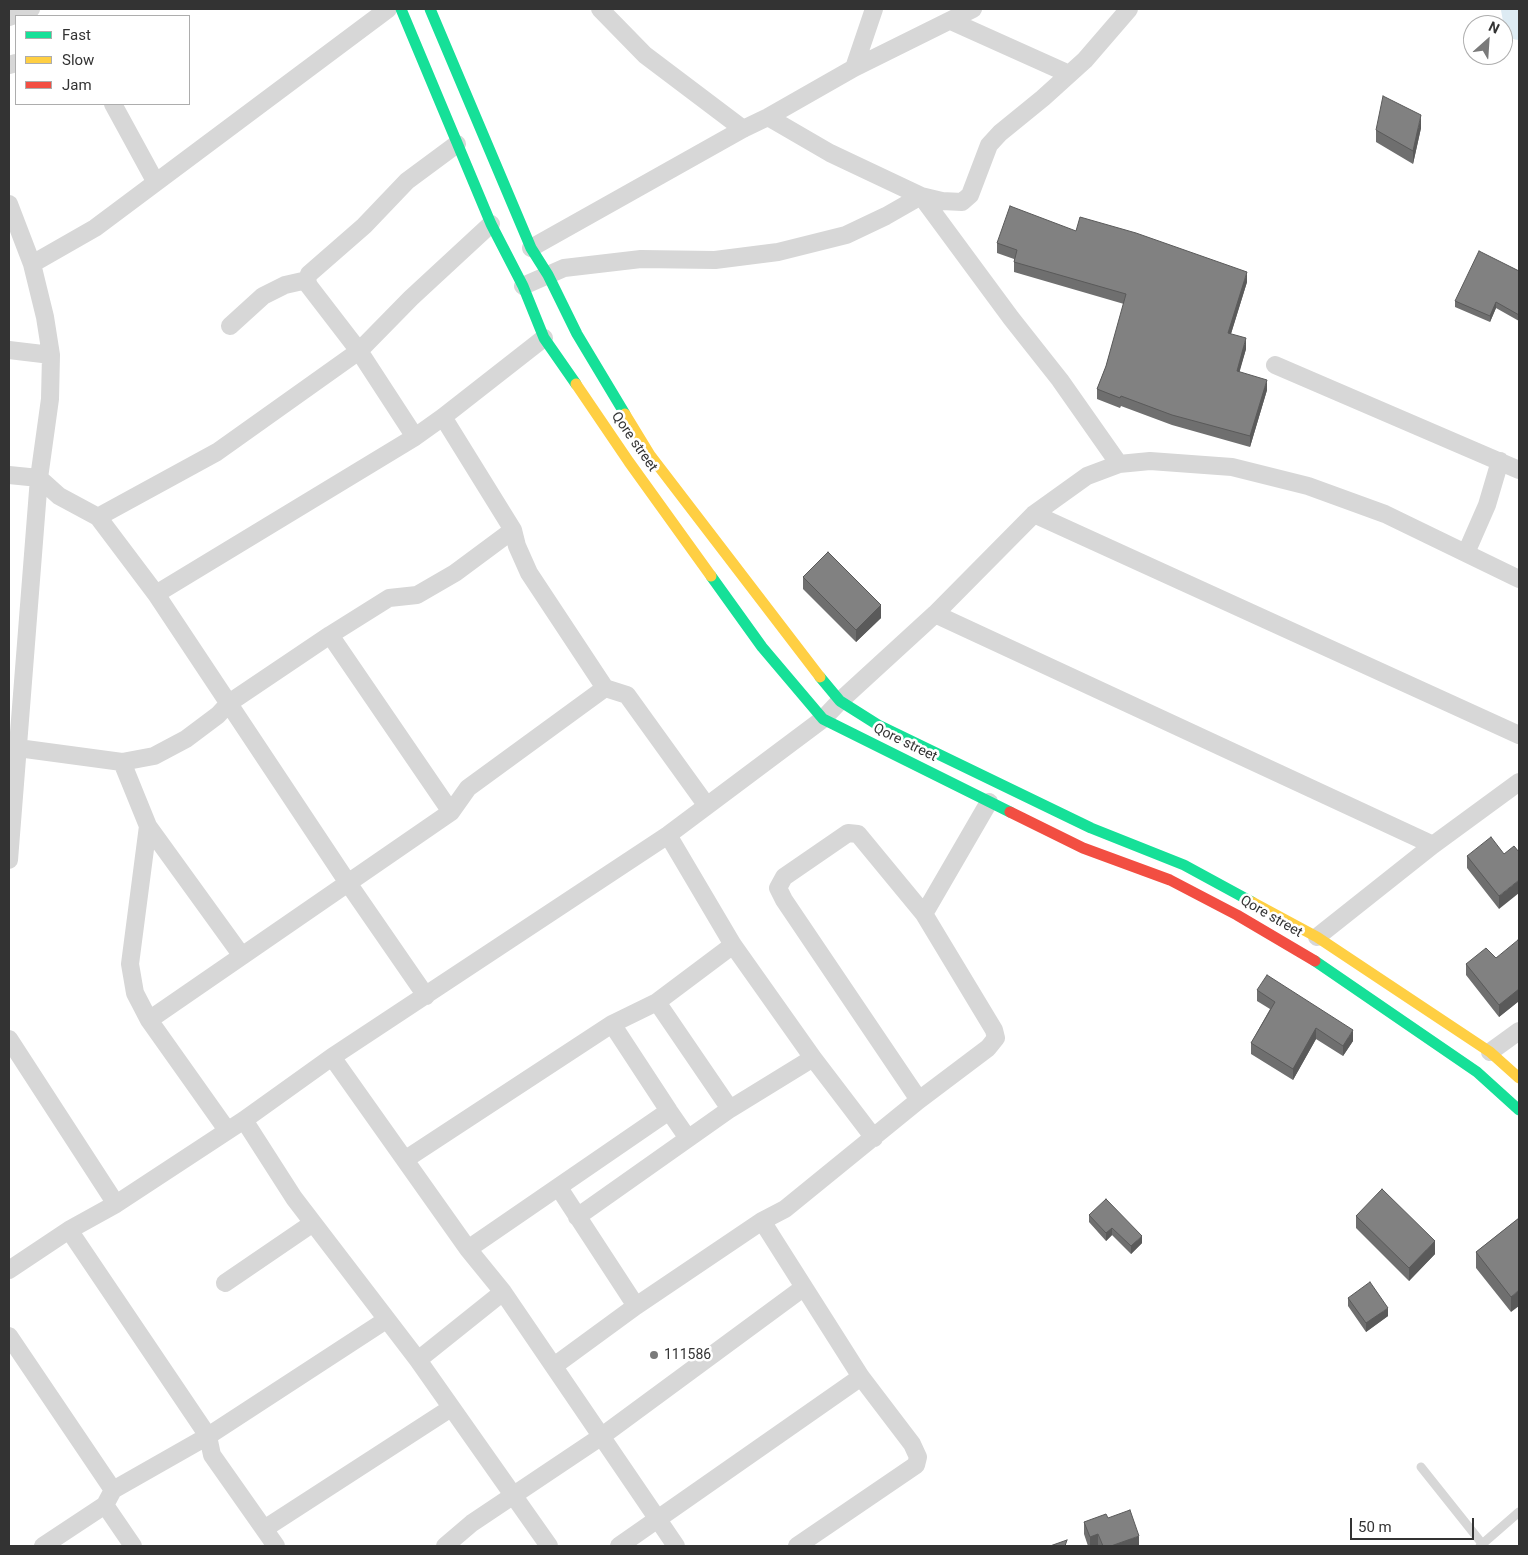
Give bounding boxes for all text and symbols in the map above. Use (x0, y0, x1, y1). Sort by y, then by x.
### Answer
legend (15, 15, 190, 105)
north arrow (1463, 15, 1513, 65)
text: N (1486, 18, 1502, 37)
text: Fast (62, 26, 91, 44)
text: Slow (62, 51, 94, 69)
text: Jam (62, 76, 92, 94)
street label: Qore street (607, 409, 661, 475)
street label: Qore street (870, 720, 940, 766)
street label: Qore street (1237, 892, 1305, 942)
place label: 111586 (664, 1347, 711, 1363)
marker: 111586 (648, 1349, 660, 1361)
scale bar (1353, 1508, 1477, 1540)
text: 50 m (1358, 1518, 1392, 1536)

